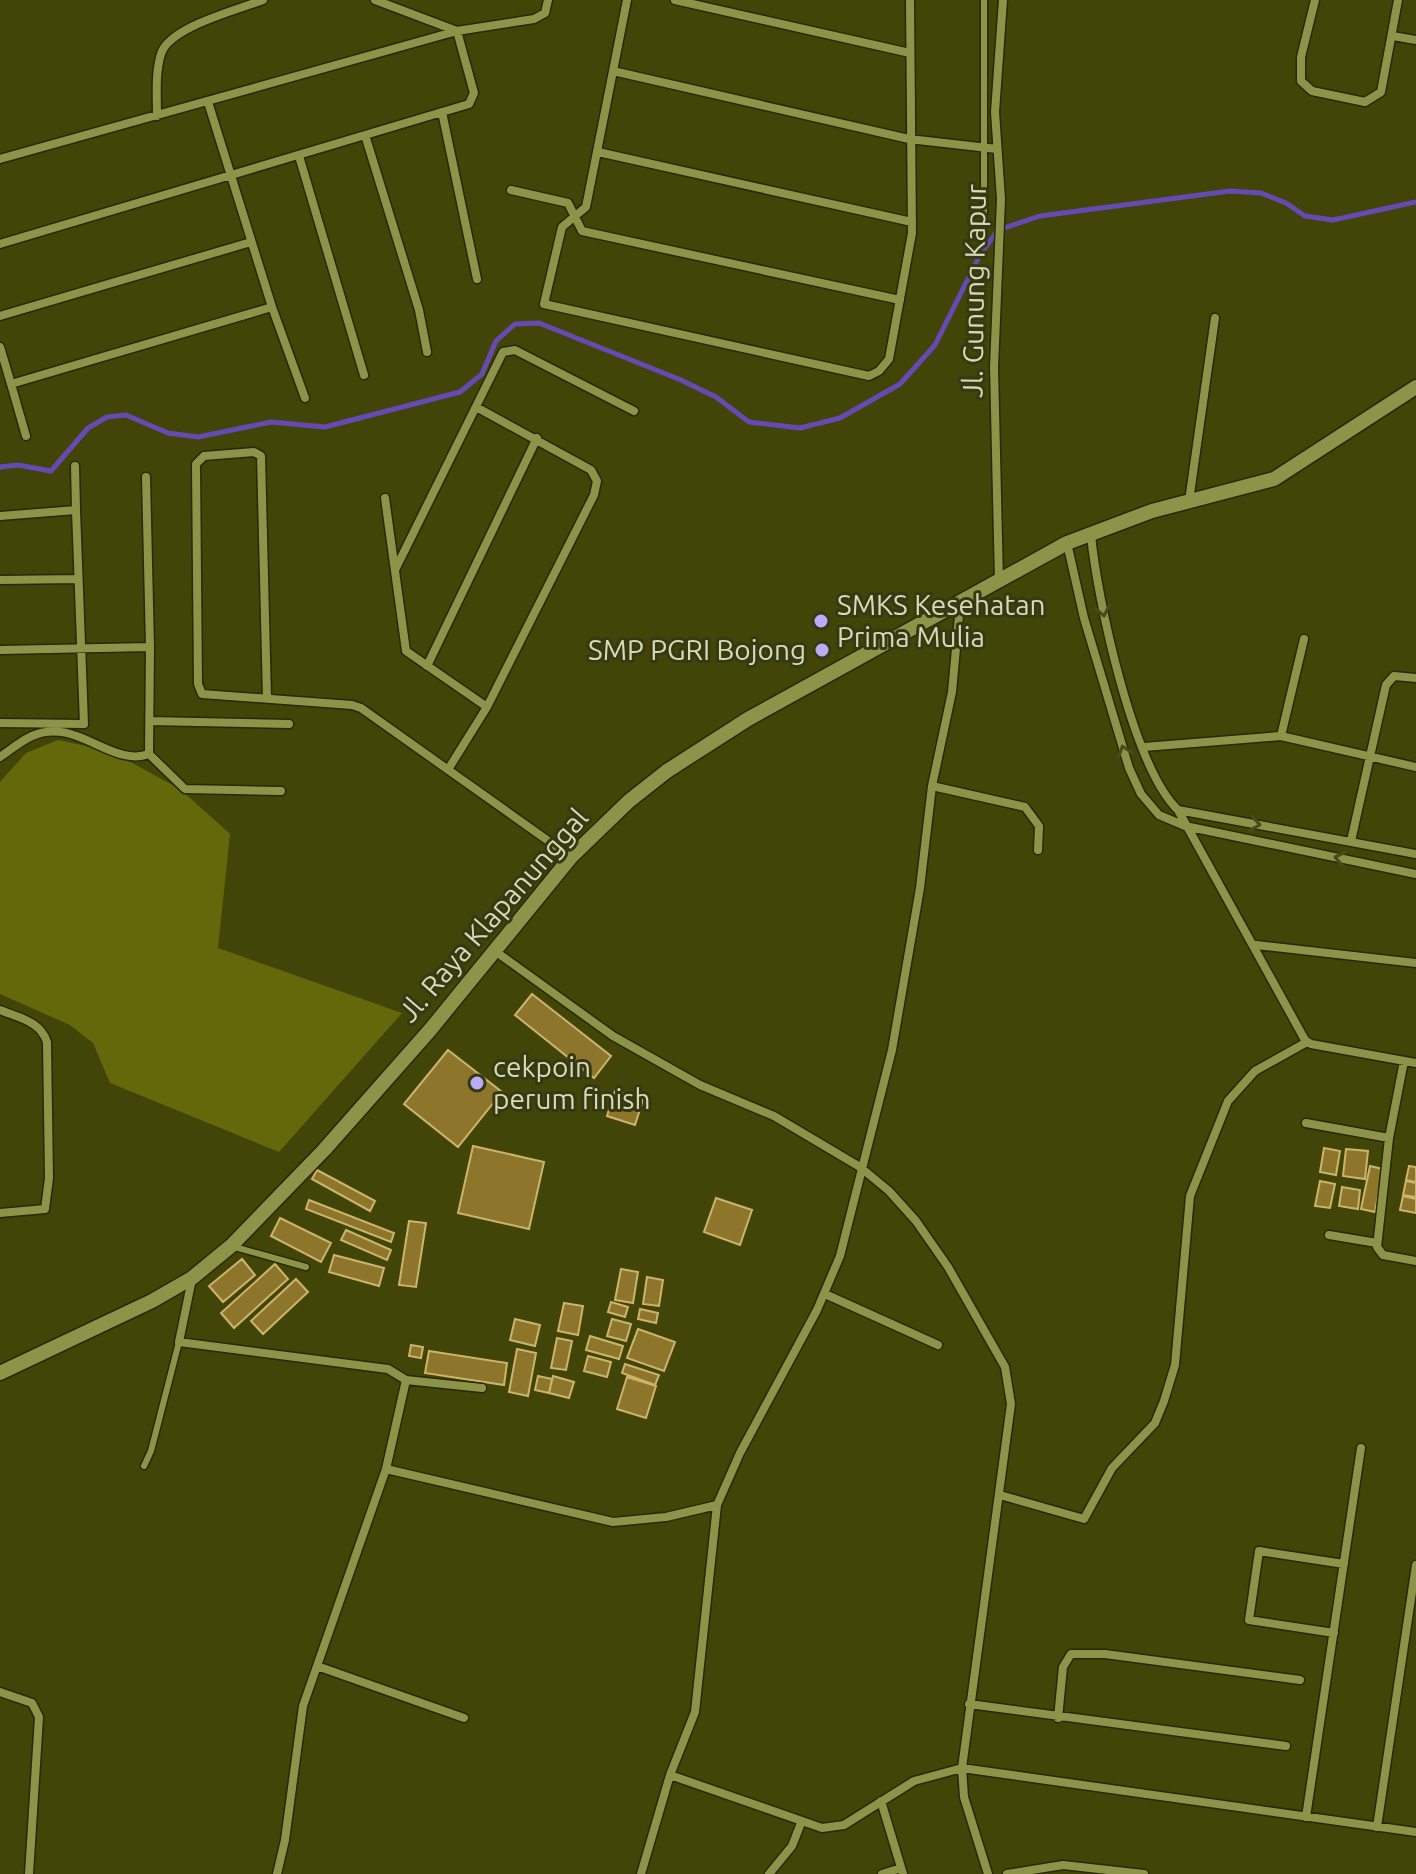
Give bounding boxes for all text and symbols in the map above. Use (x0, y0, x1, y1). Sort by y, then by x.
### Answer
street label: Jl. Gunung Kapur (956, 183, 991, 398)
place label: SMKS Kesehatan Prima Mulia (837, 589, 1046, 652)
one-way arrow (1094, 605, 1111, 618)
marker: SMKS Kesehatan Prima Mulia (812, 612, 830, 630)
place label: SMP PGRI Bojong (588, 634, 806, 665)
marker: SMP PGRI Bojong (813, 641, 831, 659)
one-way arrow (1117, 745, 1133, 759)
street label: Jl. Raya Klapanunggal (392, 802, 594, 1027)
one-way arrow (1248, 814, 1262, 831)
one-way arrow (1333, 850, 1347, 867)
place label: cekpoin perum finish (493, 1051, 650, 1114)
marker: cekpoin perum finish (468, 1074, 486, 1092)

